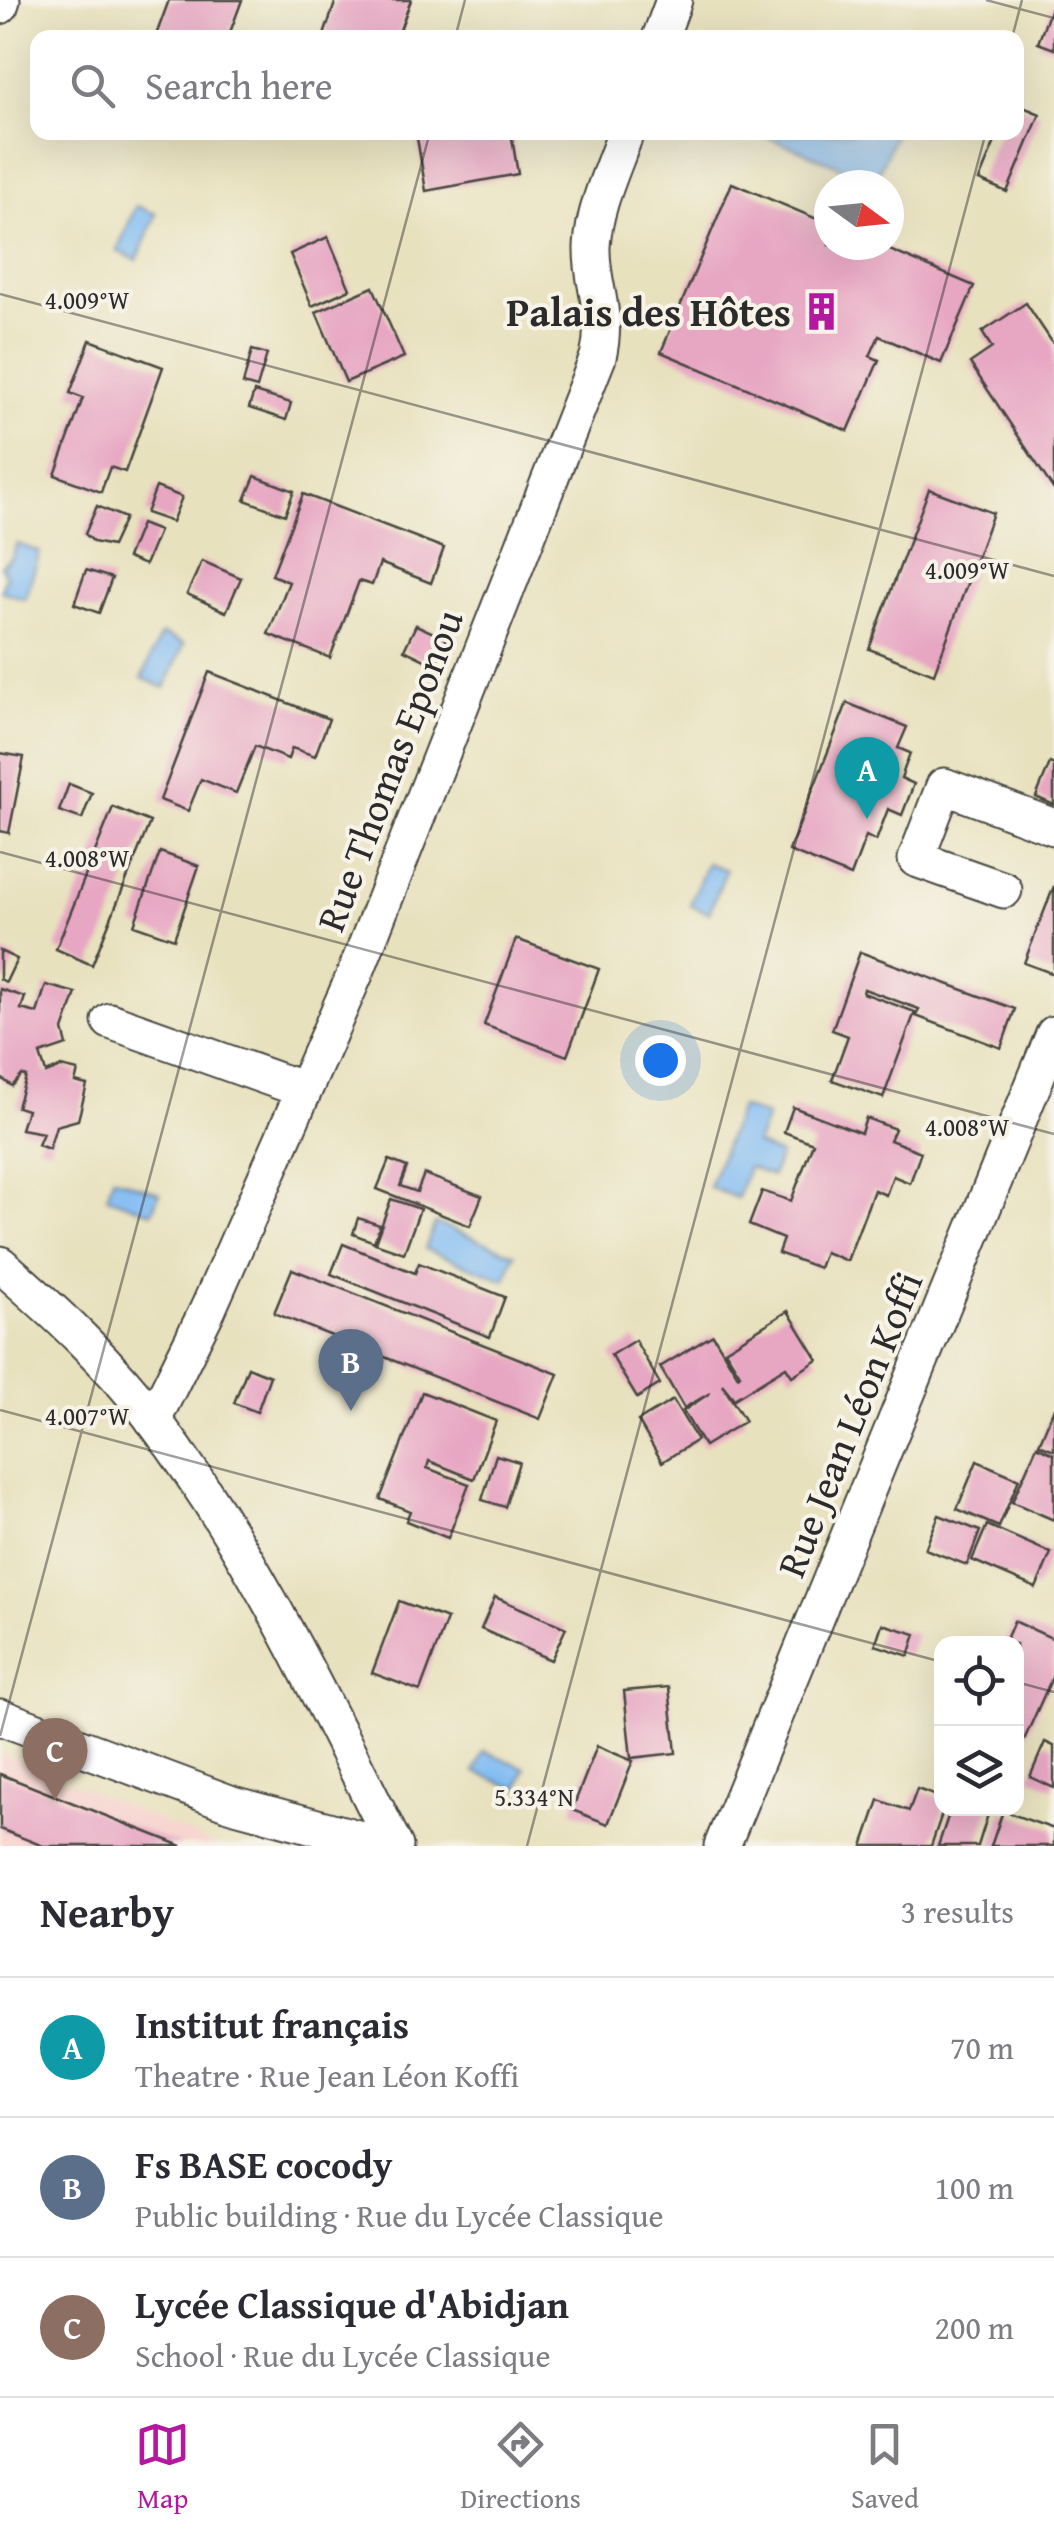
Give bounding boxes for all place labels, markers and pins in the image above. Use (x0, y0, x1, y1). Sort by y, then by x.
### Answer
place label: Palais des Hôtes (506, 282, 791, 341)
building icon: Palais des Hôtes (800, 290, 842, 332)
pin: A (834, 736, 900, 819)
pin: B (318, 1328, 384, 1411)
pin: C (22, 1718, 88, 1800)

